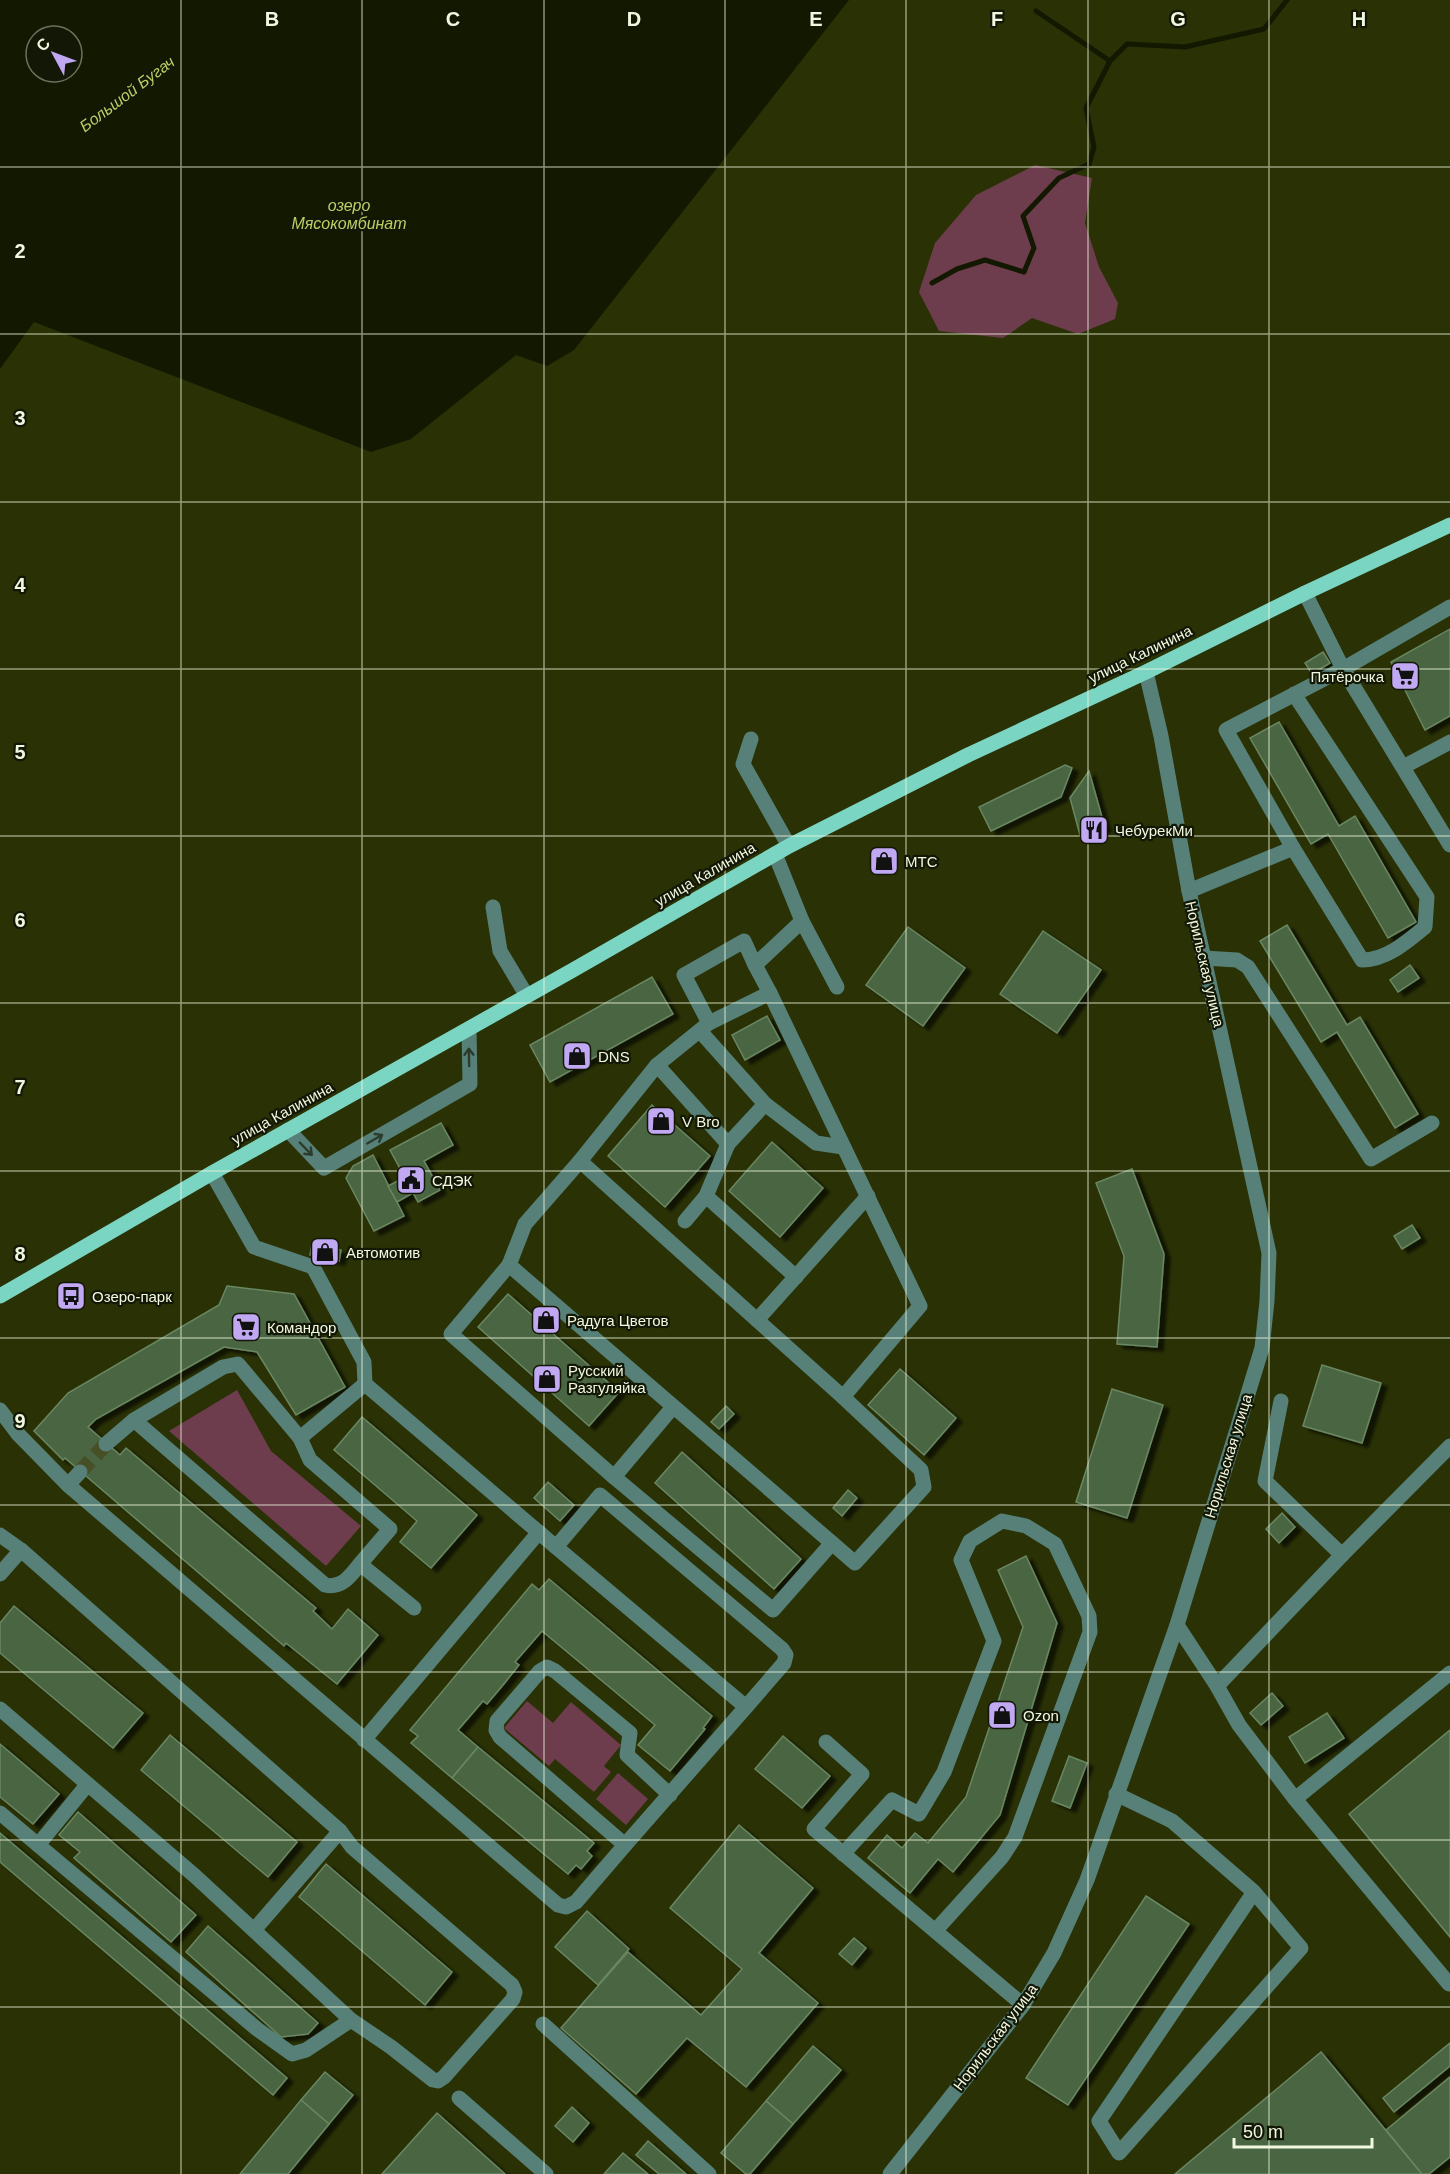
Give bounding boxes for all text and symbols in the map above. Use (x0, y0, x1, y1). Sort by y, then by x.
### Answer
text: B (265, 8, 279, 30)
text: C (446, 8, 460, 30)
text: D (627, 8, 641, 30)
text: E (809, 8, 823, 30)
text: F (991, 8, 1003, 30)
text: G (1170, 8, 1186, 30)
text: H (1352, 8, 1366, 30)
north arrow (24, 24, 84, 84)
text: С (33, 34, 54, 54)
water label: Большой Бугач (76, 53, 178, 135)
water label: озеро Мясокомбинат (291, 197, 407, 232)
text: 2 (14, 240, 26, 262)
text: 3 (14, 407, 26, 429)
text: 4 (14, 574, 26, 596)
street label: улица Калинина (1086, 621, 1195, 686)
supermarket icon: Пятёрочка (1389, 660, 1421, 692)
place label: Пятёрочка (1310, 668, 1385, 685)
text: 5 (14, 741, 26, 763)
restaurant icon: ЧебурекМи (1078, 814, 1110, 846)
place label: ЧебурекМи (1115, 822, 1193, 839)
street label: улица Калинина (652, 838, 759, 910)
shop icon: МТС (868, 845, 900, 877)
place label: МТС (905, 853, 938, 870)
street label: Норильская улица (1182, 899, 1228, 1029)
text: 6 (14, 909, 26, 931)
shop icon: DNS (561, 1040, 593, 1072)
one-way arrow (464, 1047, 475, 1067)
place label: DNS (598, 1048, 630, 1065)
text: 7 (14, 1076, 26, 1098)
street label: улица Калинина (229, 1078, 336, 1148)
shop icon: V Bro (645, 1105, 677, 1137)
place label: V Bro (682, 1113, 720, 1130)
one-way arrow (366, 1133, 383, 1145)
one-way arrow (299, 1142, 313, 1157)
public building icon: СДЭК (395, 1164, 427, 1196)
place label: СДЭК (432, 1172, 472, 1189)
shop icon: Автомотив (309, 1236, 341, 1268)
text: 8 (14, 1243, 26, 1265)
place label: Автомотив (346, 1244, 420, 1261)
bus stop icon: Озеро-парк (55, 1280, 87, 1312)
place label: Озеро-парк (92, 1288, 172, 1305)
shop icon: Радуга Цветов (530, 1304, 562, 1336)
supermarket icon: Командор (230, 1311, 262, 1343)
place label: Радуга Цветов (567, 1312, 669, 1329)
place label: Командор (267, 1319, 336, 1336)
place label: Русский Разгуляйка (568, 1362, 646, 1396)
shop icon: Русский Разгуляйка (531, 1363, 563, 1395)
street label: Норильская улица (1201, 1391, 1255, 1520)
text: 9 (14, 1410, 26, 1432)
shop icon: Ozon (986, 1699, 1018, 1731)
place label: Ozon (1023, 1707, 1059, 1724)
street label: Норильская улица (949, 1980, 1041, 2094)
scale bar (1234, 2111, 1372, 2149)
text: 50 m (1243, 2122, 1283, 2142)

